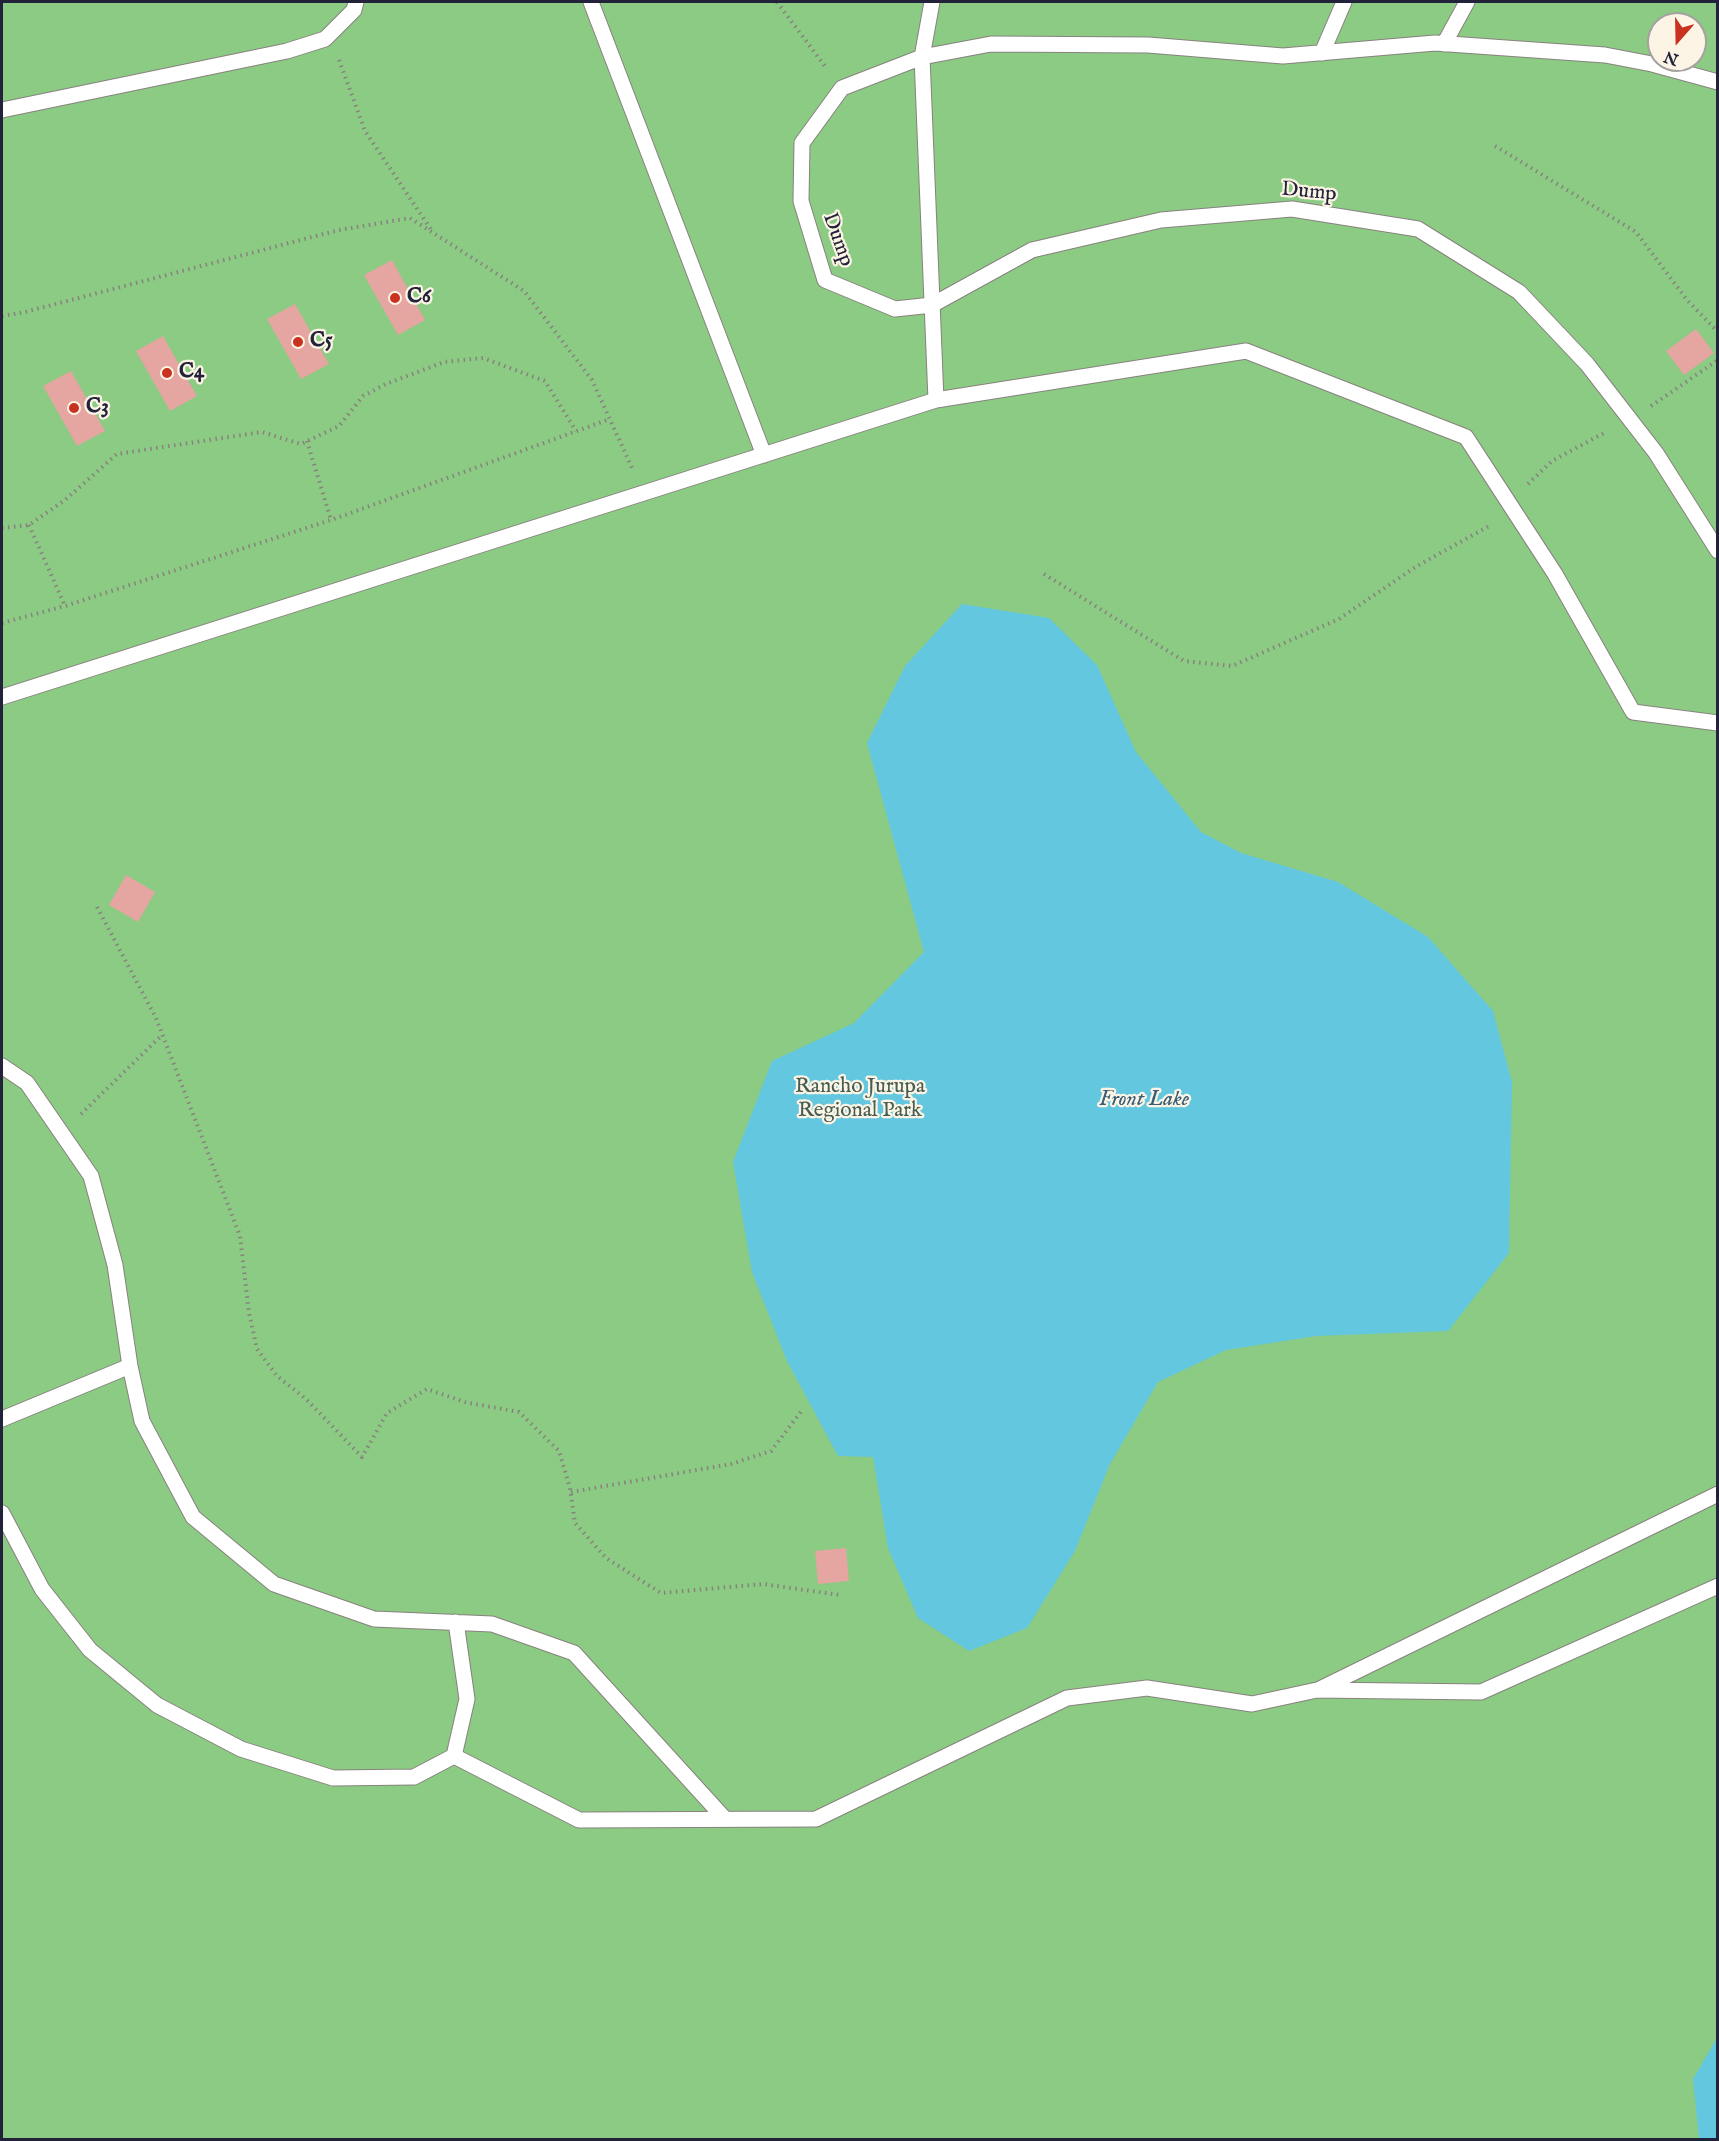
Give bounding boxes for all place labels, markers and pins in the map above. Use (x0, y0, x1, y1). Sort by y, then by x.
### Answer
place label: C6 (407, 285, 431, 311)
marker: C6 (388, 291, 402, 305)
place label: C5 (310, 329, 333, 355)
marker: C5 (291, 335, 305, 349)
place label: C4 (179, 360, 204, 386)
marker: C4 (160, 366, 174, 380)
place label: C3 (86, 395, 109, 421)
marker: C3 (67, 401, 81, 415)

